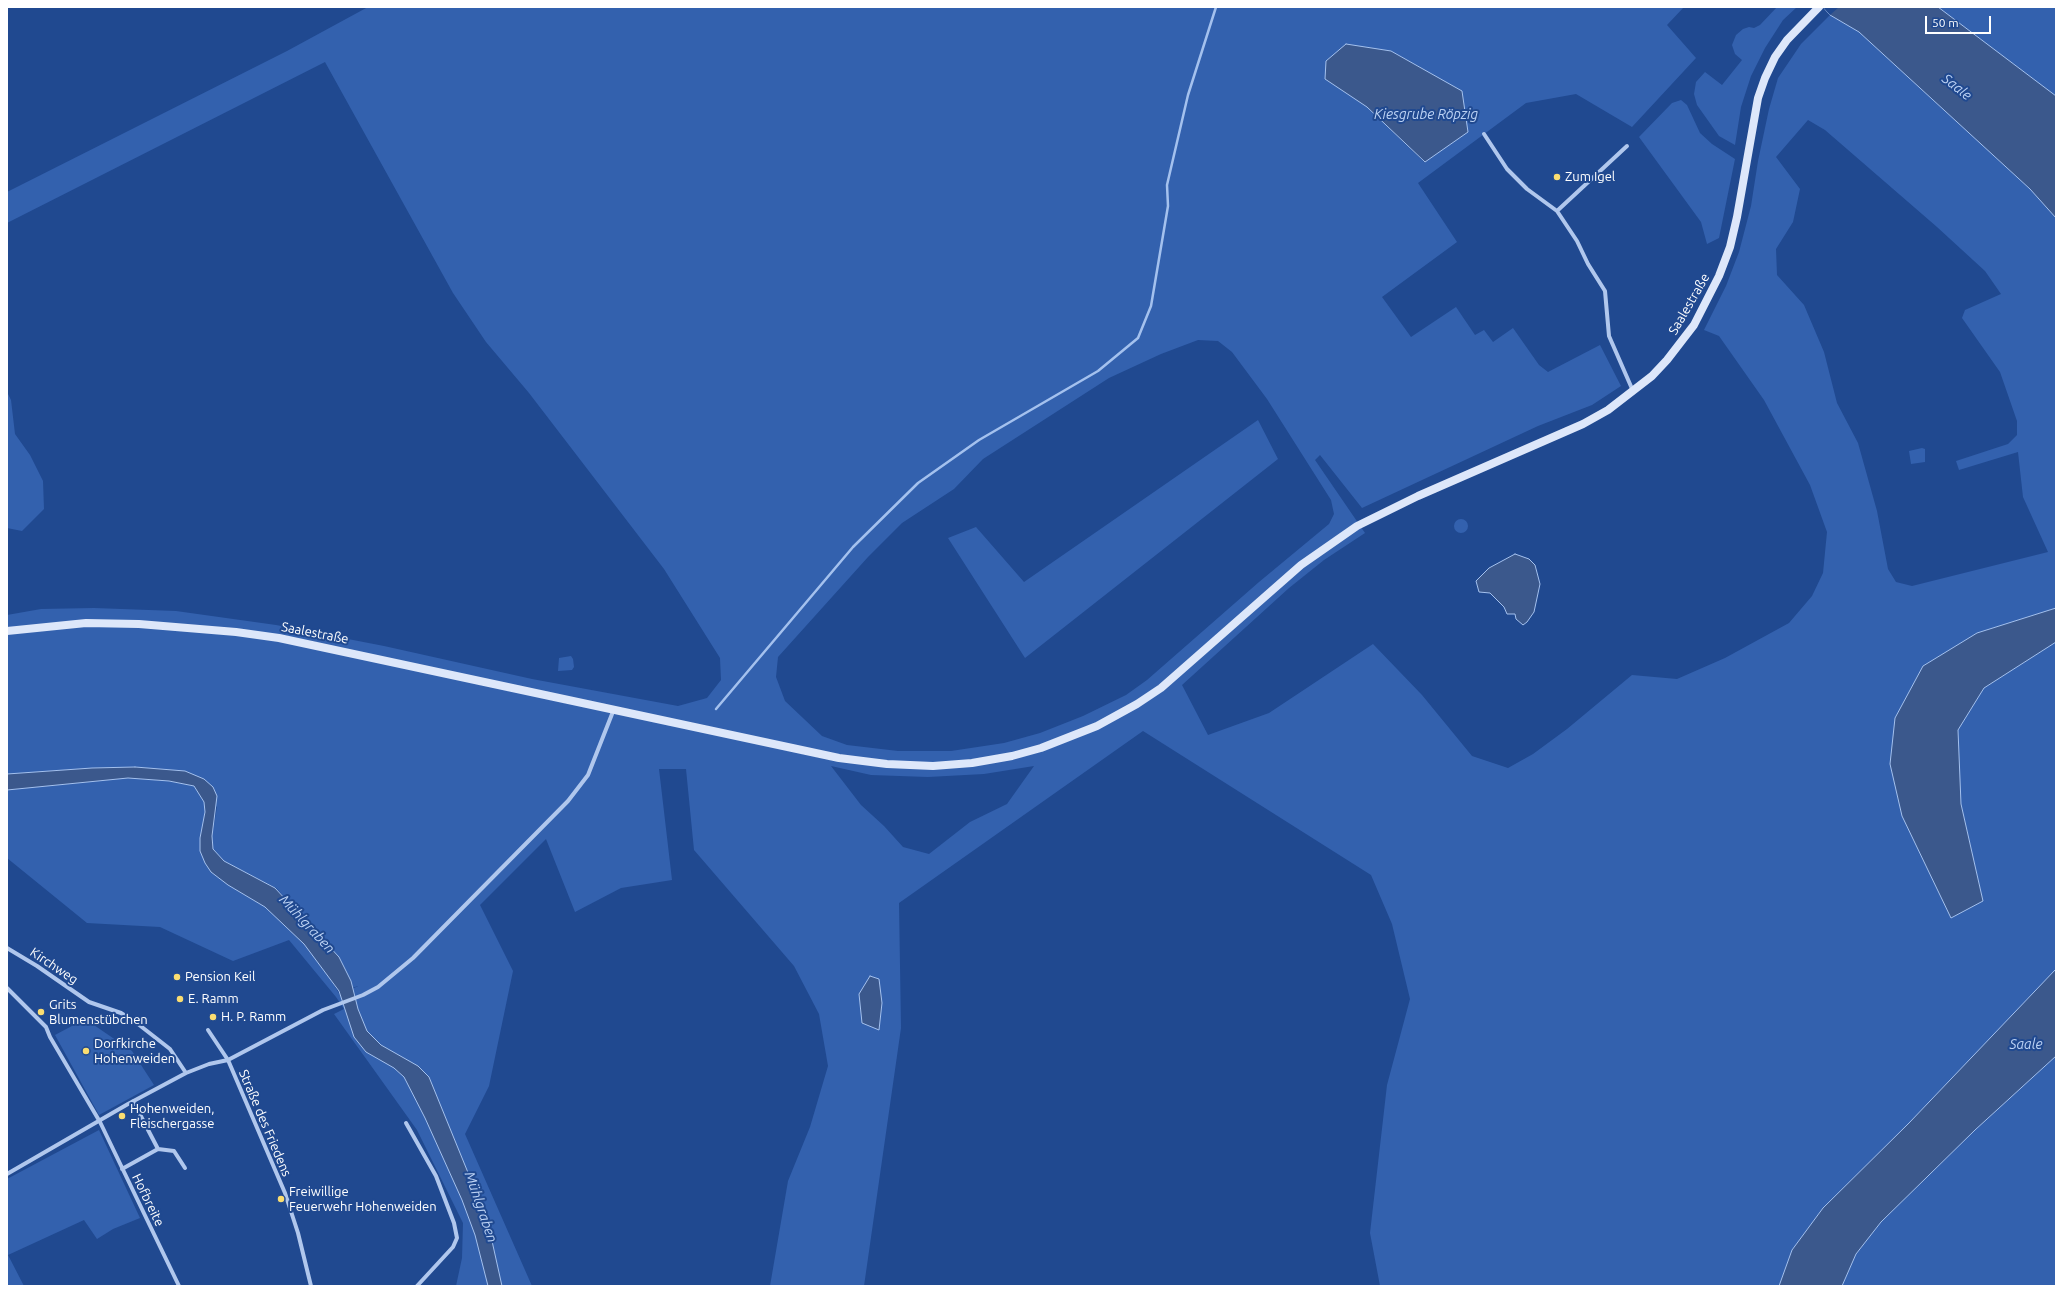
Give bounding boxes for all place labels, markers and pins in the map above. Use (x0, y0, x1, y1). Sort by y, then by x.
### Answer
place label: Zum Igel (1565, 169, 1615, 185)
marker: Zum Igel (1552, 172, 1562, 182)
place label: Pension Keil (185, 969, 255, 985)
marker: Pension Keil (172, 972, 182, 982)
place label: E. Ramm (188, 991, 239, 1007)
marker: E. Ramm (175, 994, 185, 1004)
place label: Grits Blumenstübchen (49, 997, 148, 1028)
marker: Grits Blumenstübchen (36, 1007, 46, 1017)
place label: H. P. Ramm (221, 1009, 286, 1025)
marker: H. P. Ramm (208, 1012, 218, 1022)
place label: Dorfkirche Hohenweiden (94, 1036, 175, 1067)
marker: Dorfkirche Hohenweiden (81, 1046, 91, 1056)
place label: Hohenweiden, Fleischergasse (130, 1101, 214, 1132)
marker: Hohenweiden, Fleischergasse (117, 1111, 127, 1121)
place label: Freiwillige Feuerwehr Hohenweiden (289, 1184, 437, 1215)
marker: Freiwillige Feuerwehr Hohenweiden (276, 1194, 286, 1204)

